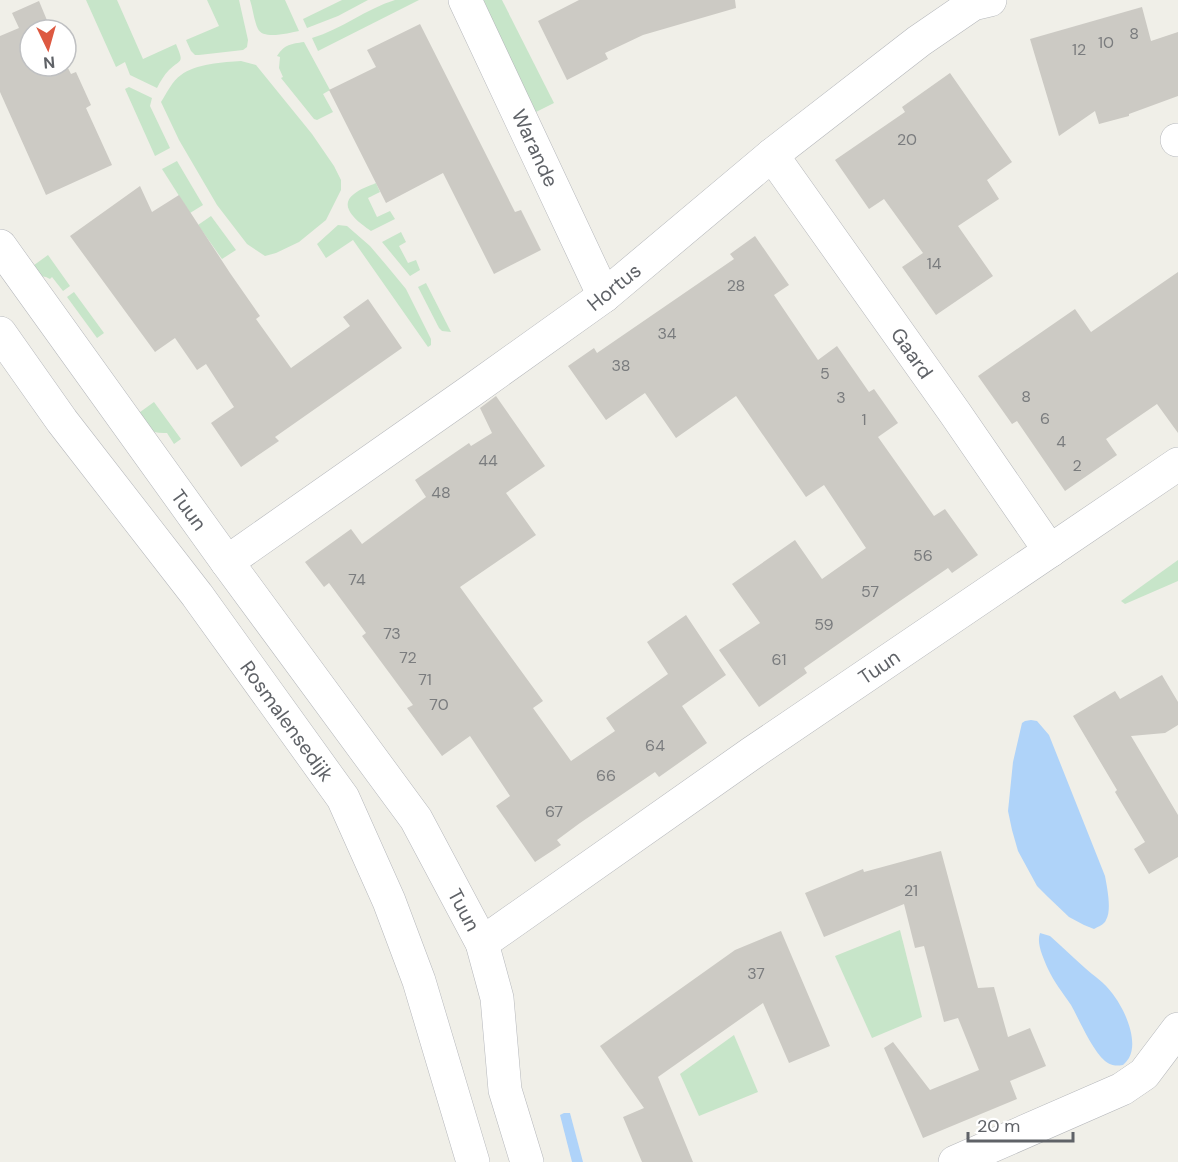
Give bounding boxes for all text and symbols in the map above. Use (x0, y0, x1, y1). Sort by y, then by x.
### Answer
north arrow (18, 18, 78, 78)
house number: 8 (1129, 23, 1139, 44)
house number: 10 (1098, 32, 1114, 53)
house number: 12 (1072, 39, 1086, 60)
text: N (43, 51, 56, 73)
street label: Warande (506, 105, 564, 191)
house number: 20 (897, 129, 917, 150)
house number: 14 (927, 253, 942, 274)
street label: Hortus (582, 257, 646, 317)
house number: 28 (727, 275, 745, 296)
street label: Gaard (885, 322, 939, 384)
house number: 34 (657, 323, 677, 344)
house number: 38 (611, 355, 631, 376)
house number: 5 (820, 363, 830, 384)
house number: 8 (1021, 386, 1031, 407)
house number: 3 (836, 387, 846, 408)
house number: 6 (1040, 408, 1050, 429)
house number: 1 (862, 409, 867, 430)
house number: 4 (1056, 431, 1066, 452)
house number: 44 (478, 450, 498, 471)
house number: 2 (1072, 455, 1082, 476)
house number: 48 (431, 482, 451, 503)
street label: Tuun (165, 484, 213, 536)
house number: 56 (913, 545, 933, 566)
house number: 74 (348, 569, 366, 590)
house number: 57 (861, 581, 879, 602)
house number: 59 (814, 614, 834, 635)
house number: 73 (383, 623, 401, 644)
street label: Tuun (853, 644, 905, 690)
house number: 72 (399, 647, 417, 668)
house number: 61 (771, 649, 787, 670)
street label: Rosmalensedijk (234, 656, 340, 786)
house number: 71 (418, 669, 432, 690)
house number: 70 (429, 694, 449, 715)
house number: 64 (645, 735, 665, 756)
house number: 66 (596, 765, 616, 786)
house number: 67 (545, 801, 563, 822)
house number: 21 (904, 880, 918, 901)
street label: Tuun (442, 884, 486, 936)
house number: 37 (747, 963, 765, 984)
scale bar (968, 1105, 1073, 1143)
text: 20 m (977, 1114, 1020, 1138)

